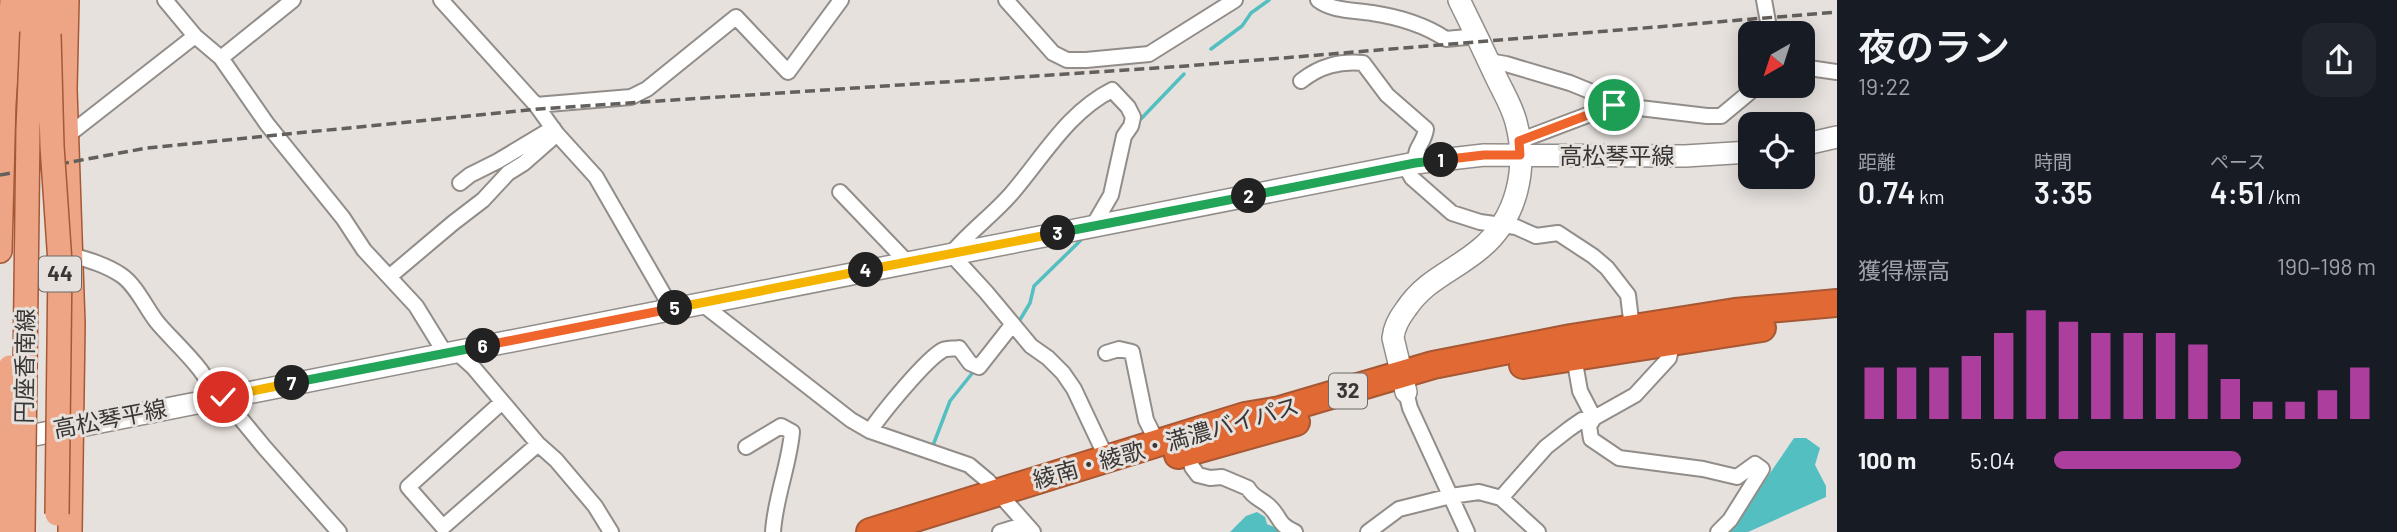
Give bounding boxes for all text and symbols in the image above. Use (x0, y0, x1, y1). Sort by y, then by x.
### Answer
north arrow (1738, 21, 1815, 98)
map controls (1738, 21, 1815, 189)
text: 夜のラン (1858, 23, 2010, 69)
button: share (2302, 23, 2376, 97)
text: 19:22 (1858, 72, 1911, 100)
pin (1584, 75, 1644, 135)
icon: arrive (1595, 86, 1633, 124)
button: locate (1738, 112, 1815, 189)
street label: 高松琴平線 (1560, 141, 1675, 169)
pin: 1 (1424, 142, 1458, 178)
text: 1 (1437, 148, 1444, 171)
text: 距離 (1858, 150, 1896, 173)
text: 時間 (2034, 150, 2072, 173)
text: ペース (2210, 150, 2266, 173)
text: 0.74 (1858, 174, 1915, 210)
text: 3:35 (2034, 174, 2092, 210)
text: 4:51 (2210, 174, 2264, 210)
pin: 2 (1232, 178, 1266, 214)
text: 2 (1243, 184, 1254, 207)
text: km (1915, 185, 1944, 208)
text: /km (2264, 185, 2301, 208)
pin: 3 (1040, 216, 1076, 250)
text: 3 (1052, 221, 1063, 244)
pin: 4 (848, 252, 884, 288)
text: 190–198 m (2277, 252, 2376, 280)
road number: 44 (39, 256, 81, 292)
text: 獲得標高 (1858, 256, 1950, 284)
text: 4 (860, 258, 871, 281)
pin: 5 (658, 290, 692, 326)
text: 5 (669, 296, 680, 319)
street label: 円座香南線 (9, 308, 39, 424)
pin: 6 (466, 328, 500, 364)
text: 6 (477, 334, 488, 357)
pin: 7 (274, 366, 310, 400)
pin (193, 367, 253, 427)
text: 7 (287, 371, 296, 394)
road number: 32 (1329, 374, 1367, 408)
icon: check (204, 378, 242, 416)
street label: 綾南・綾歌・満濃バイパス (1029, 391, 1302, 493)
street label: 高松琴平線 (51, 393, 169, 443)
text: 100 m (1858, 446, 1916, 474)
text: 5:04 (1970, 446, 2015, 474)

